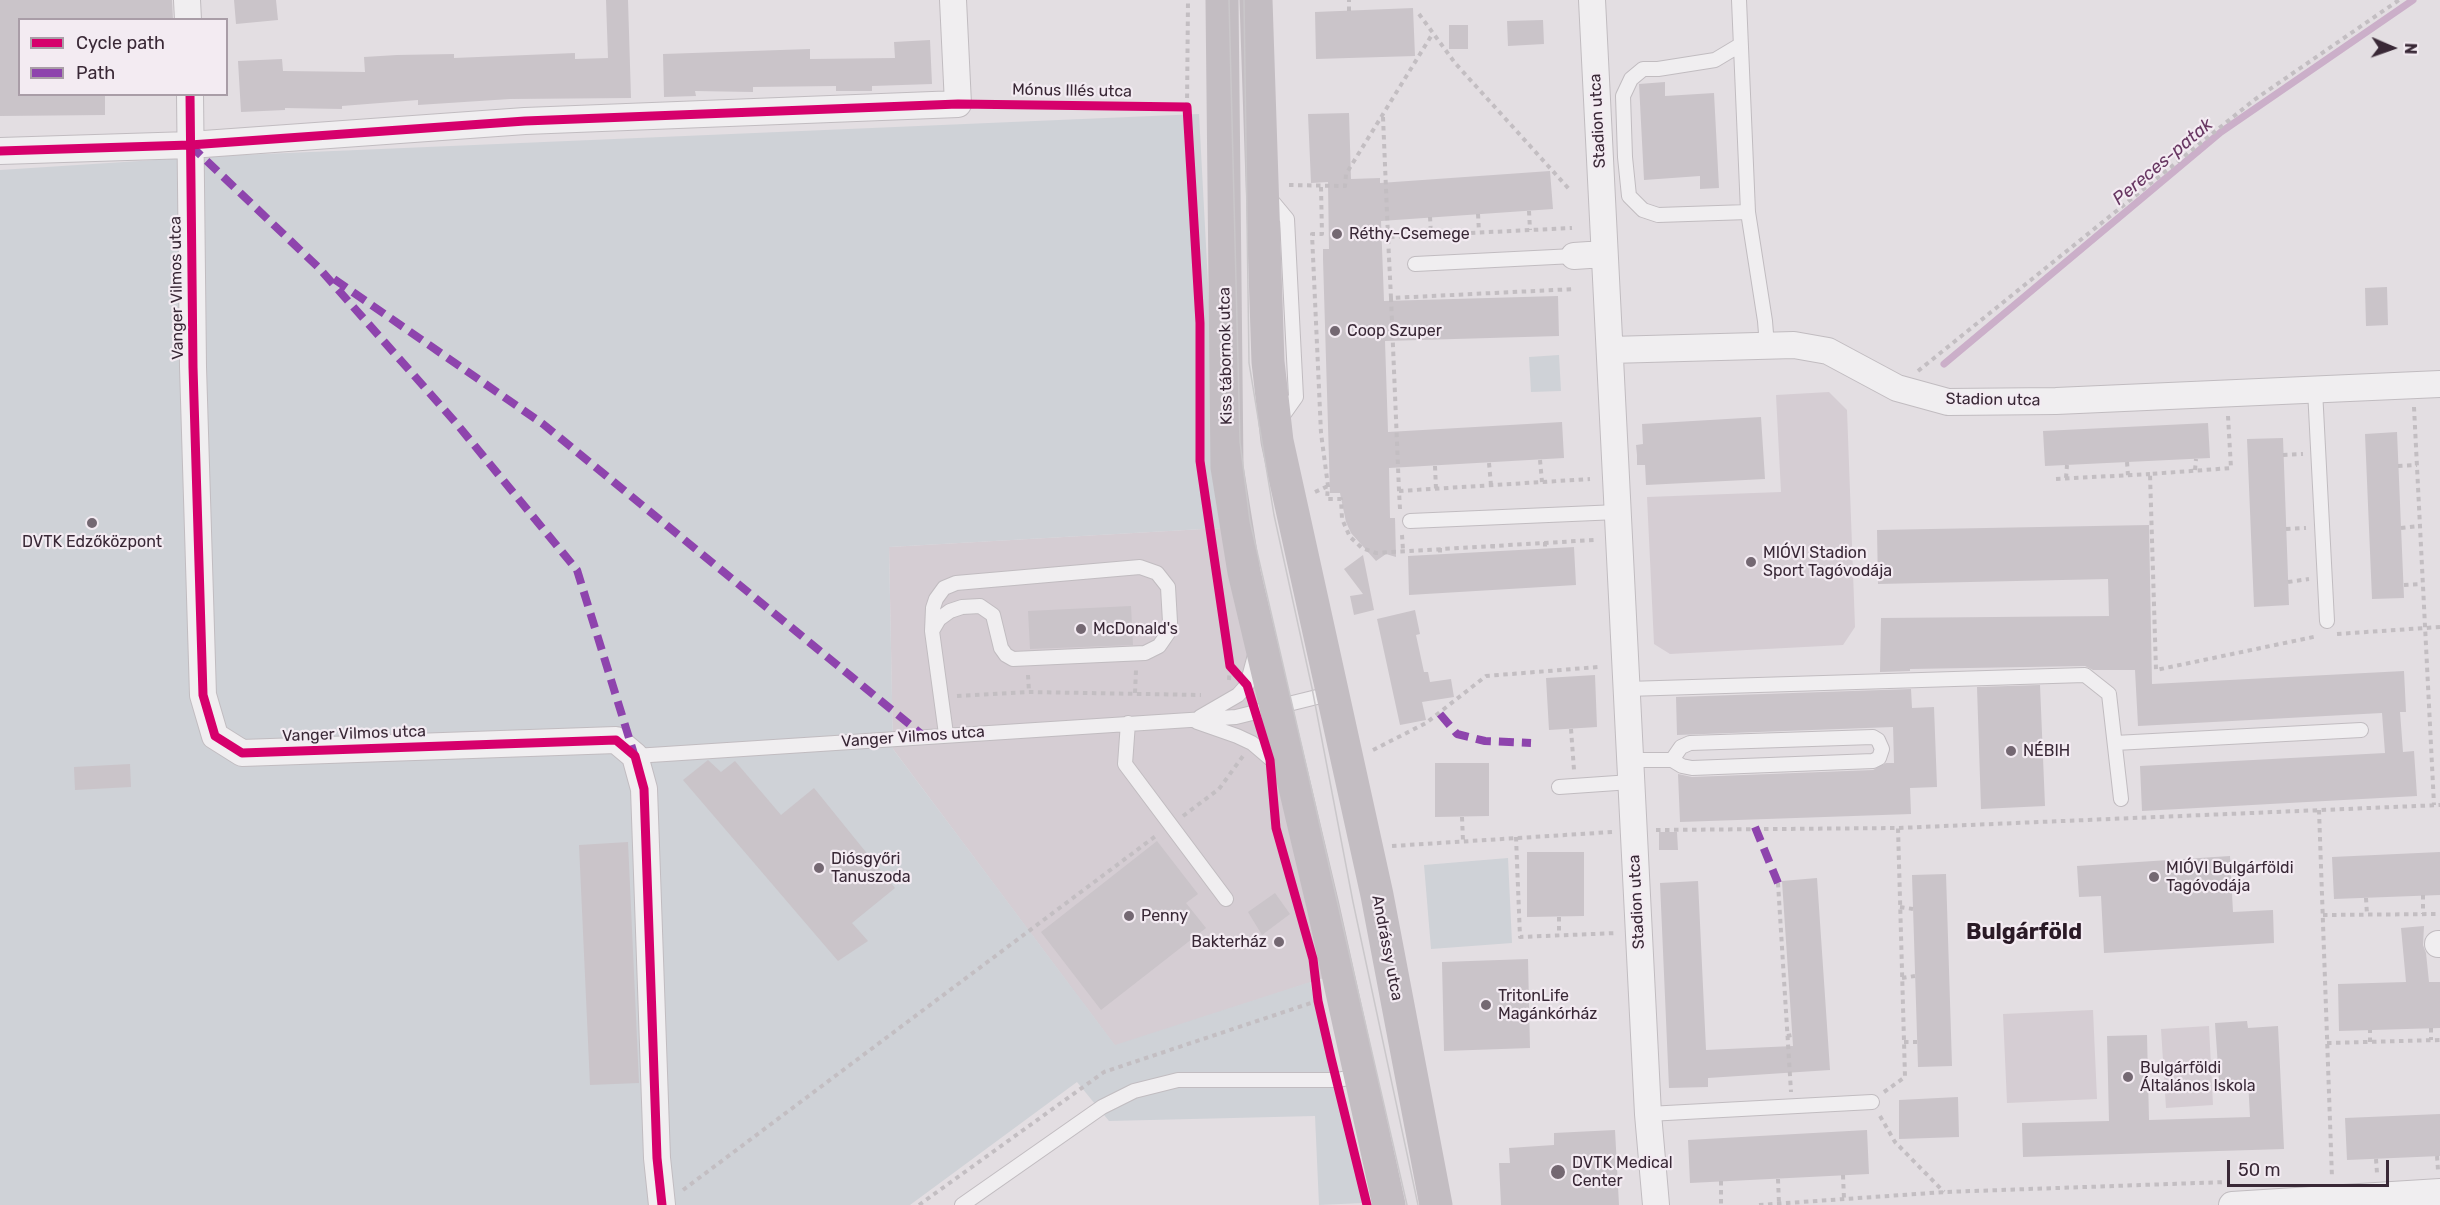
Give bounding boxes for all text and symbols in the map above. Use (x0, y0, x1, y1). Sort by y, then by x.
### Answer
legend (18, 18, 228, 96)
north arrow (2362, 18, 2422, 78)
text: Cycle path (76, 32, 165, 54)
text: N (2401, 43, 2420, 55)
text: Path (76, 62, 115, 84)
street label: Stadion utca (1586, 73, 1610, 169)
street label: Mónus Illés utca (1012, 80, 1132, 102)
water label: Pereces-patak (2109, 114, 2217, 210)
street label: Vanger Vilmos utca (166, 216, 188, 360)
place label: Réthy-Csemege (1349, 224, 1470, 244)
marker: Réthy-Csemege (1330, 227, 1344, 241)
street label: Kiss tábornok utca (1215, 287, 1237, 425)
place label: Coop Szuper (1347, 321, 1442, 341)
marker: Coop Szuper (1328, 324, 1342, 338)
street label: Stadion utca (1945, 390, 2041, 410)
marker: DVTK Edzőközpont (85, 516, 99, 530)
place label: DVTK Edzőközpont (22, 532, 162, 552)
place label: MIÓVI Stadion Sport Tagóvodája (1763, 543, 1892, 581)
marker: MIÓVI Stadion Sport Tagóvodája (1744, 555, 1758, 569)
place label: McDonald's (1093, 619, 1178, 639)
marker: McDonald's (1074, 622, 1088, 636)
street label: Vanger Vilmos utca (282, 722, 426, 746)
street label: Vanger Vilmos utca (841, 722, 985, 752)
place label: NÉBIH (2023, 741, 2070, 761)
marker: NÉBIH (2004, 744, 2018, 758)
place label: Diósgyőri Tanuszoda (831, 849, 911, 887)
street label: Stadion utca (1625, 854, 1649, 950)
place label: MIÓVI Bulgárföldi Tagóvodája (2166, 858, 2293, 896)
marker: Diósgyőri Tanuszoda (812, 861, 826, 875)
marker: MIÓVI Bulgárföldi Tagóvodája (2147, 870, 2161, 884)
street label: Andrássy utca (1367, 894, 1407, 1002)
place label: Penny (1141, 906, 1188, 926)
marker: Penny (1122, 909, 1136, 923)
district label: Bulgárföld (1966, 920, 2082, 946)
place label: Bakterház (1191, 932, 1267, 952)
marker: Bakterház (1272, 935, 1286, 949)
place label: TritonLife Magánkórház (1498, 986, 1597, 1024)
marker: TritonLife Magánkórház (1479, 998, 1493, 1012)
place label: Bulgárföldi Általános Iskola (2140, 1058, 2256, 1096)
marker: Bulgárföldi Általános Iskola (2121, 1070, 2135, 1084)
scale bar (2230, 1148, 2392, 1186)
place label: DVTK Medical Center (1572, 1153, 1673, 1191)
text: 50 m (2238, 1159, 2281, 1181)
marker: DVTK Medical Center (1549, 1163, 1567, 1181)

